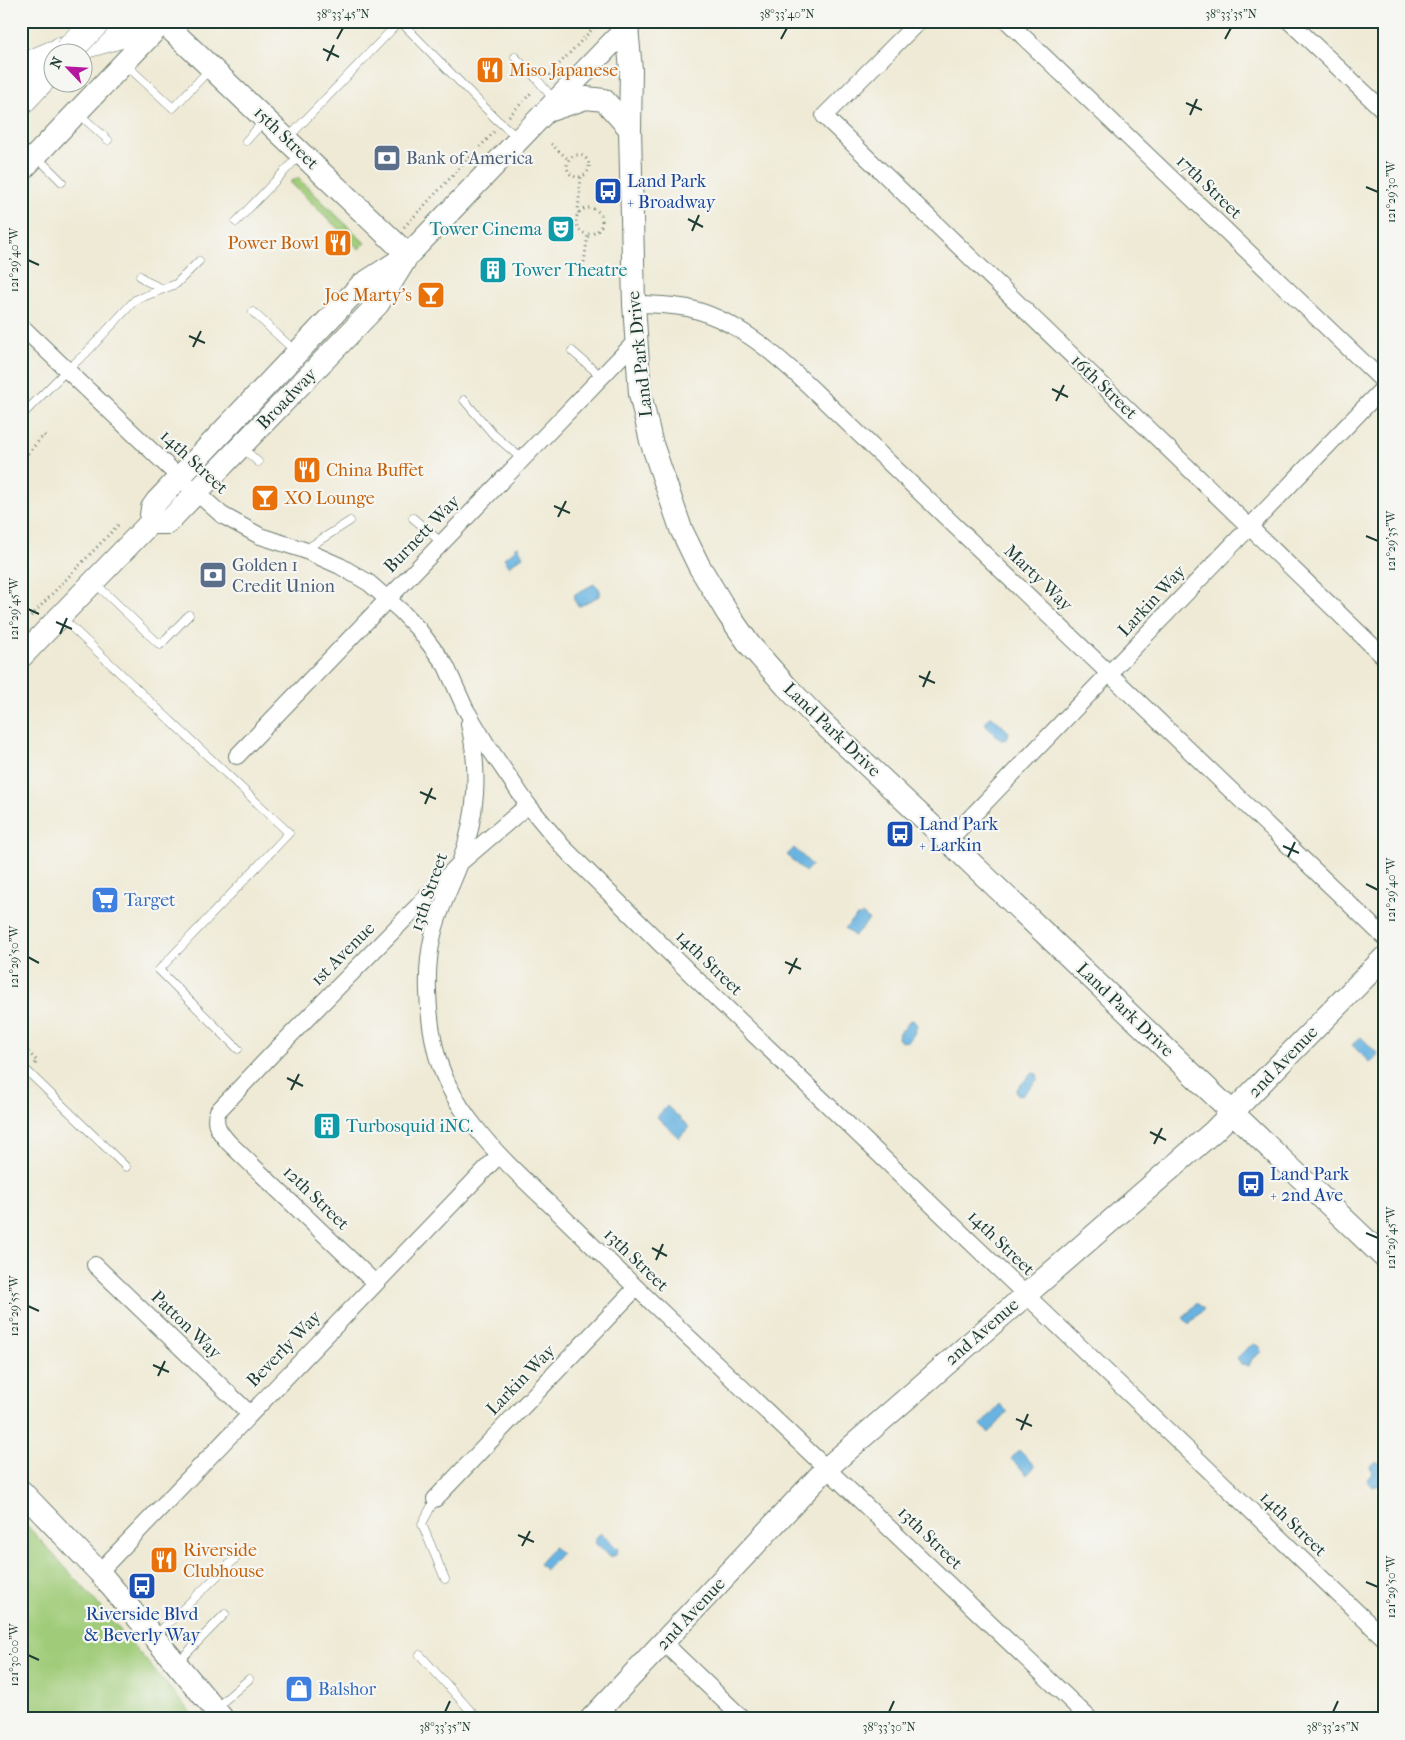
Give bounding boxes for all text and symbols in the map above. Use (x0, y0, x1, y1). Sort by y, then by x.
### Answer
text: 38°33'45"N (316, 7, 370, 21)
text: 38°33'40"N (759, 7, 815, 21)
text: 38°33'35"N (1205, 7, 1257, 21)
north arrow (42, 42, 92, 92)
text: N (47, 54, 67, 71)
restaurant icon: Miso Japanese (475, 55, 505, 85)
place label: Miso Japanese (509, 60, 618, 81)
street label: 15th Street (249, 102, 323, 174)
bank icon: Bank of America (372, 143, 402, 173)
place label: Bank of America (406, 148, 534, 169)
street label: 17th Street (1172, 151, 1247, 224)
text: 121°29'30"W (1384, 160, 1398, 223)
place label: Land Park + Broadway (627, 171, 717, 213)
bus stop icon: Land Park + Broadway (593, 176, 623, 206)
theatre icon: Tower Cinema (546, 214, 576, 244)
place label: Tower Cinema (429, 219, 543, 240)
text: 121°29'40"W (7, 227, 21, 292)
restaurant icon: Power Bowl (323, 228, 353, 258)
place label: Power Bowl (228, 233, 319, 254)
building icon: Tower Theatre (478, 255, 508, 285)
place label: Tower Theatre (512, 260, 627, 281)
bar icon: Joe Marty's (416, 280, 446, 310)
place label: Joe Marty's (322, 285, 412, 306)
street label: Land Park Drive (623, 290, 657, 418)
street label: 16th Street (1066, 350, 1142, 424)
street label: Broadway (253, 363, 322, 434)
street label: 14th Street (156, 425, 233, 499)
restaurant icon: China Buffet (292, 455, 322, 485)
place label: China Buffet (326, 460, 425, 481)
bar icon: XO Lounge (250, 483, 280, 513)
place label: XO Lounge (284, 488, 375, 509)
street label: Burnett Way (380, 490, 465, 577)
text: 121°29'35"W (1384, 509, 1398, 571)
street label: Marty Way (1000, 540, 1077, 617)
place label: Golden 1 Credit Union (232, 555, 335, 597)
bank icon: Golden 1 Credit Union (198, 560, 228, 590)
street label: Larkin Way (1114, 560, 1191, 641)
text: 121°29'45"W (7, 577, 21, 640)
street label: Land Park Drive (779, 678, 885, 782)
place label: Land Park + Larkin (919, 814, 999, 856)
bus stop icon: Land Park + Larkin (885, 819, 915, 849)
street label: 13th Street (406, 849, 452, 934)
text: 121°29'40"W (1384, 857, 1398, 922)
supermarket icon: Target (90, 885, 120, 915)
place label: Target (124, 890, 176, 911)
street label: 1st Avenue (307, 918, 379, 990)
text: 121°29'50"W (7, 925, 21, 988)
street label: 14th Street (671, 926, 747, 1000)
street label: Land Park Drive (1072, 958, 1178, 1062)
street label: 2nd Avenue (1244, 1022, 1322, 1102)
building icon: Turbosquid iNC. (312, 1111, 342, 1141)
place label: Turbosquid iNC. (346, 1116, 473, 1137)
street label: 12th Street (279, 1161, 354, 1235)
place label: Land Park + 2nd Ave (1270, 1164, 1350, 1206)
bus stop icon: Land Park + 2nd Ave (1236, 1169, 1266, 1199)
street label: 14th Street (963, 1206, 1039, 1280)
text: 121°29'45"W (1384, 1206, 1398, 1269)
street label: 13th Street (599, 1224, 673, 1296)
text: 121°29'55"W (7, 1274, 21, 1336)
street label: Patton Way (147, 1286, 226, 1365)
street label: 2nd Avenue (941, 1294, 1023, 1370)
street label: Beverly Way (243, 1306, 326, 1391)
street label: Larkin Way (482, 1339, 561, 1420)
street label: 14th Street (1255, 1487, 1331, 1561)
street label: 13th Street (893, 1502, 967, 1574)
place label: Riverside Clubhouse (183, 1540, 264, 1582)
restaurant icon: Riverside Clubhouse (149, 1545, 179, 1575)
text: 121°29'50"W (1384, 1555, 1398, 1618)
bus stop icon: Riverside Blvd & Beverly Way (127, 1571, 157, 1601)
street label: 2nd Avenue (652, 1573, 730, 1655)
place label: Riverside Blvd & Beverly Way (84, 1604, 202, 1646)
text: 121°30'00"W (7, 1622, 21, 1686)
shop icon: Balshor (284, 1674, 314, 1704)
place label: Balshor (318, 1679, 377, 1700)
text: 38°33'35"N (419, 1720, 471, 1734)
text: 38°33'30"N (862, 1720, 916, 1734)
text: 38°33'25"N (1307, 1720, 1359, 1734)

